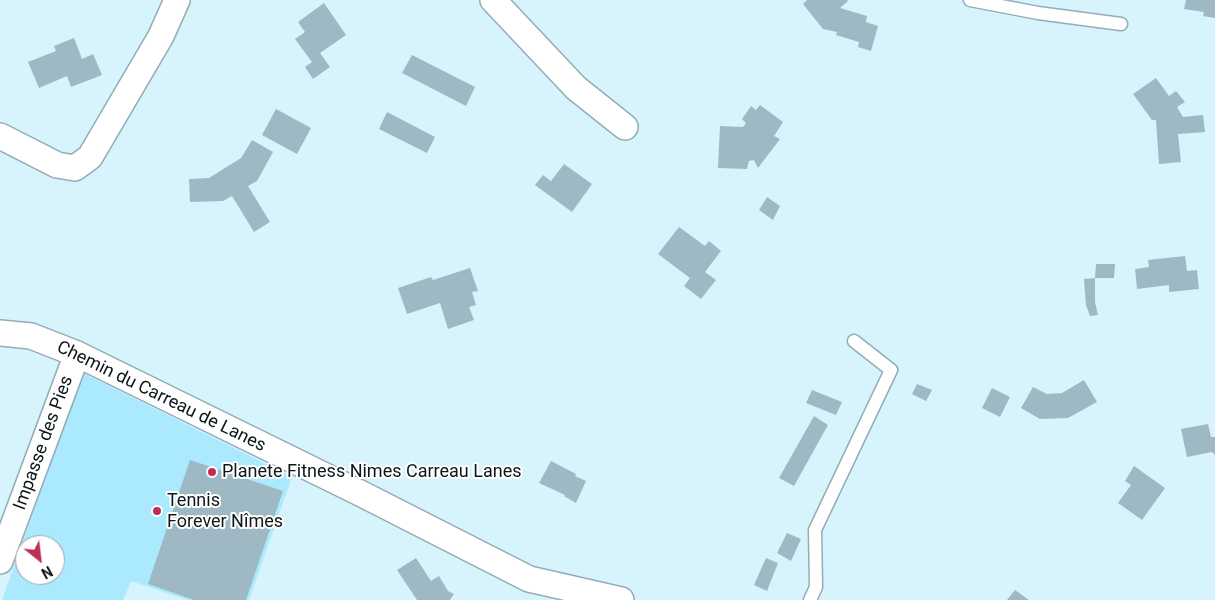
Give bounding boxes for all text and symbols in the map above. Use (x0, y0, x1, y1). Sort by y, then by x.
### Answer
street label: Chemin du Carreau de Lanes (53, 337, 269, 457)
street label: Impasse des Pies (10, 373, 78, 513)
place label: Planete Fitness Nimes Carreau Lanes (222, 461, 521, 483)
marker: Planete Fitness Nimes Carreau Lanes (206, 466, 218, 478)
place label: Tennis Forever Nîmes (167, 490, 283, 532)
marker: Tennis Forever Nîmes (151, 505, 163, 517)
north arrow (15, 535, 65, 585)
text: N (39, 563, 55, 582)

